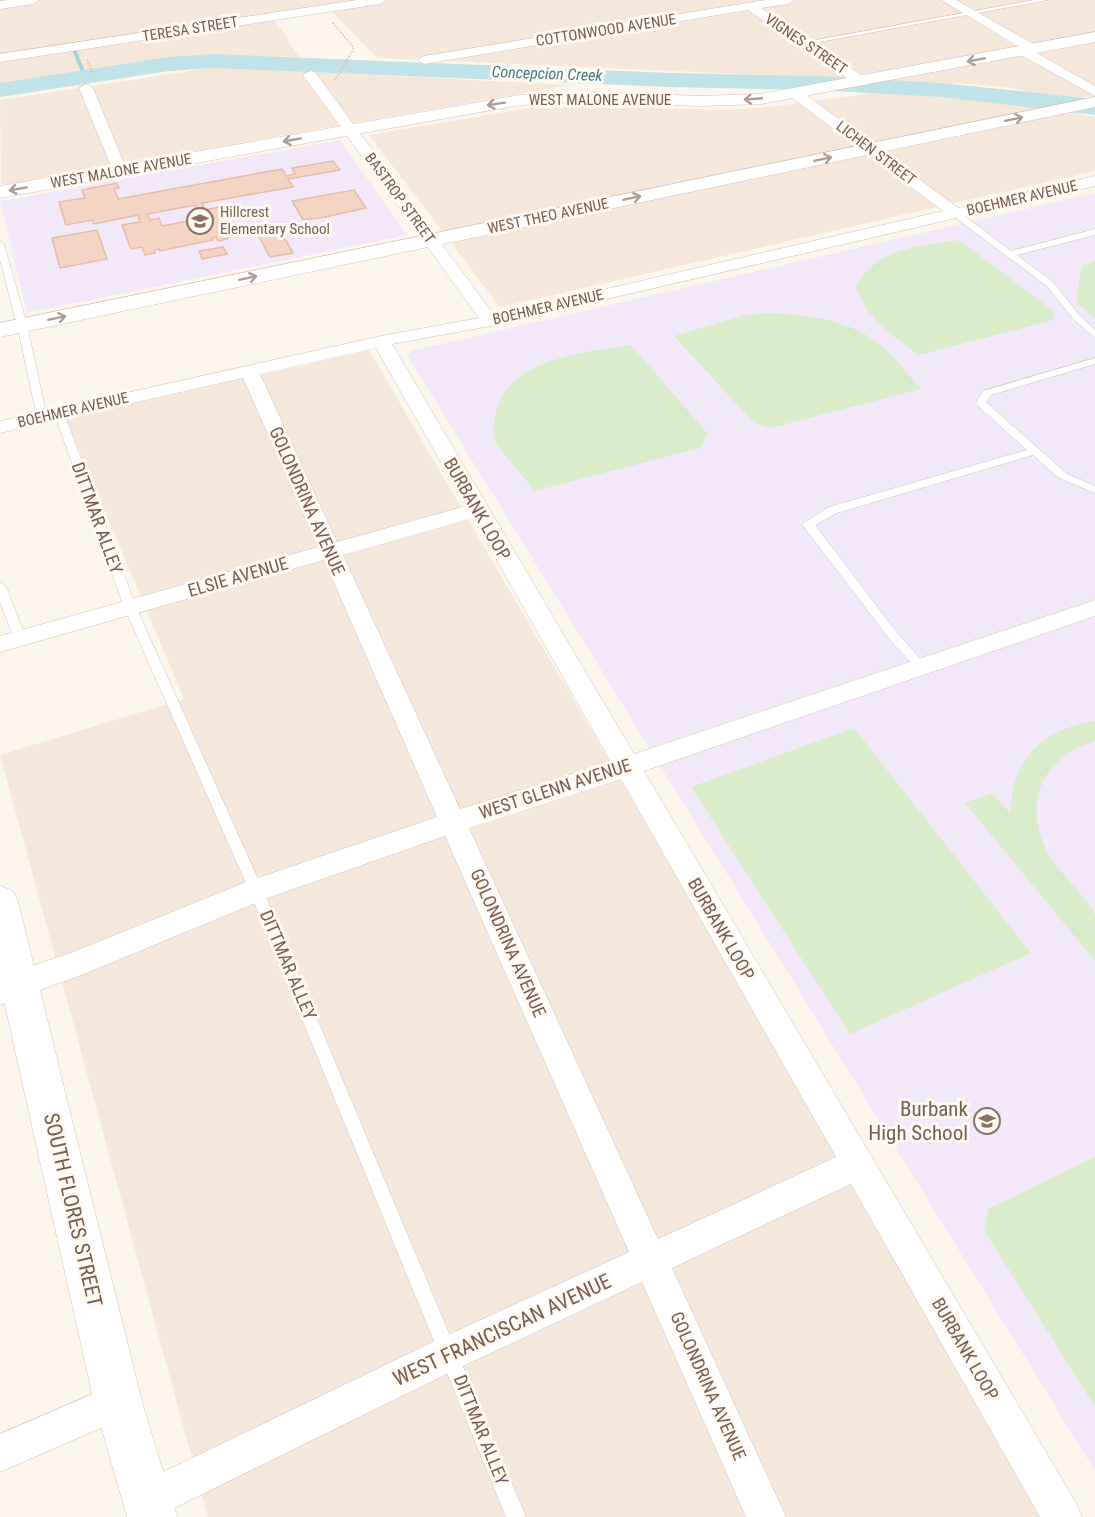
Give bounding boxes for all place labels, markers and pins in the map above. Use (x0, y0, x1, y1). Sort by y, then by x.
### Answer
place label: Hillcrest Elementary School (220, 203, 330, 238)
school or university icon: Hillcrest Elementary School (185, 206, 215, 236)
place label: Burbank High School (868, 1097, 969, 1145)
school or university icon: Burbank High School (972, 1106, 1002, 1136)

